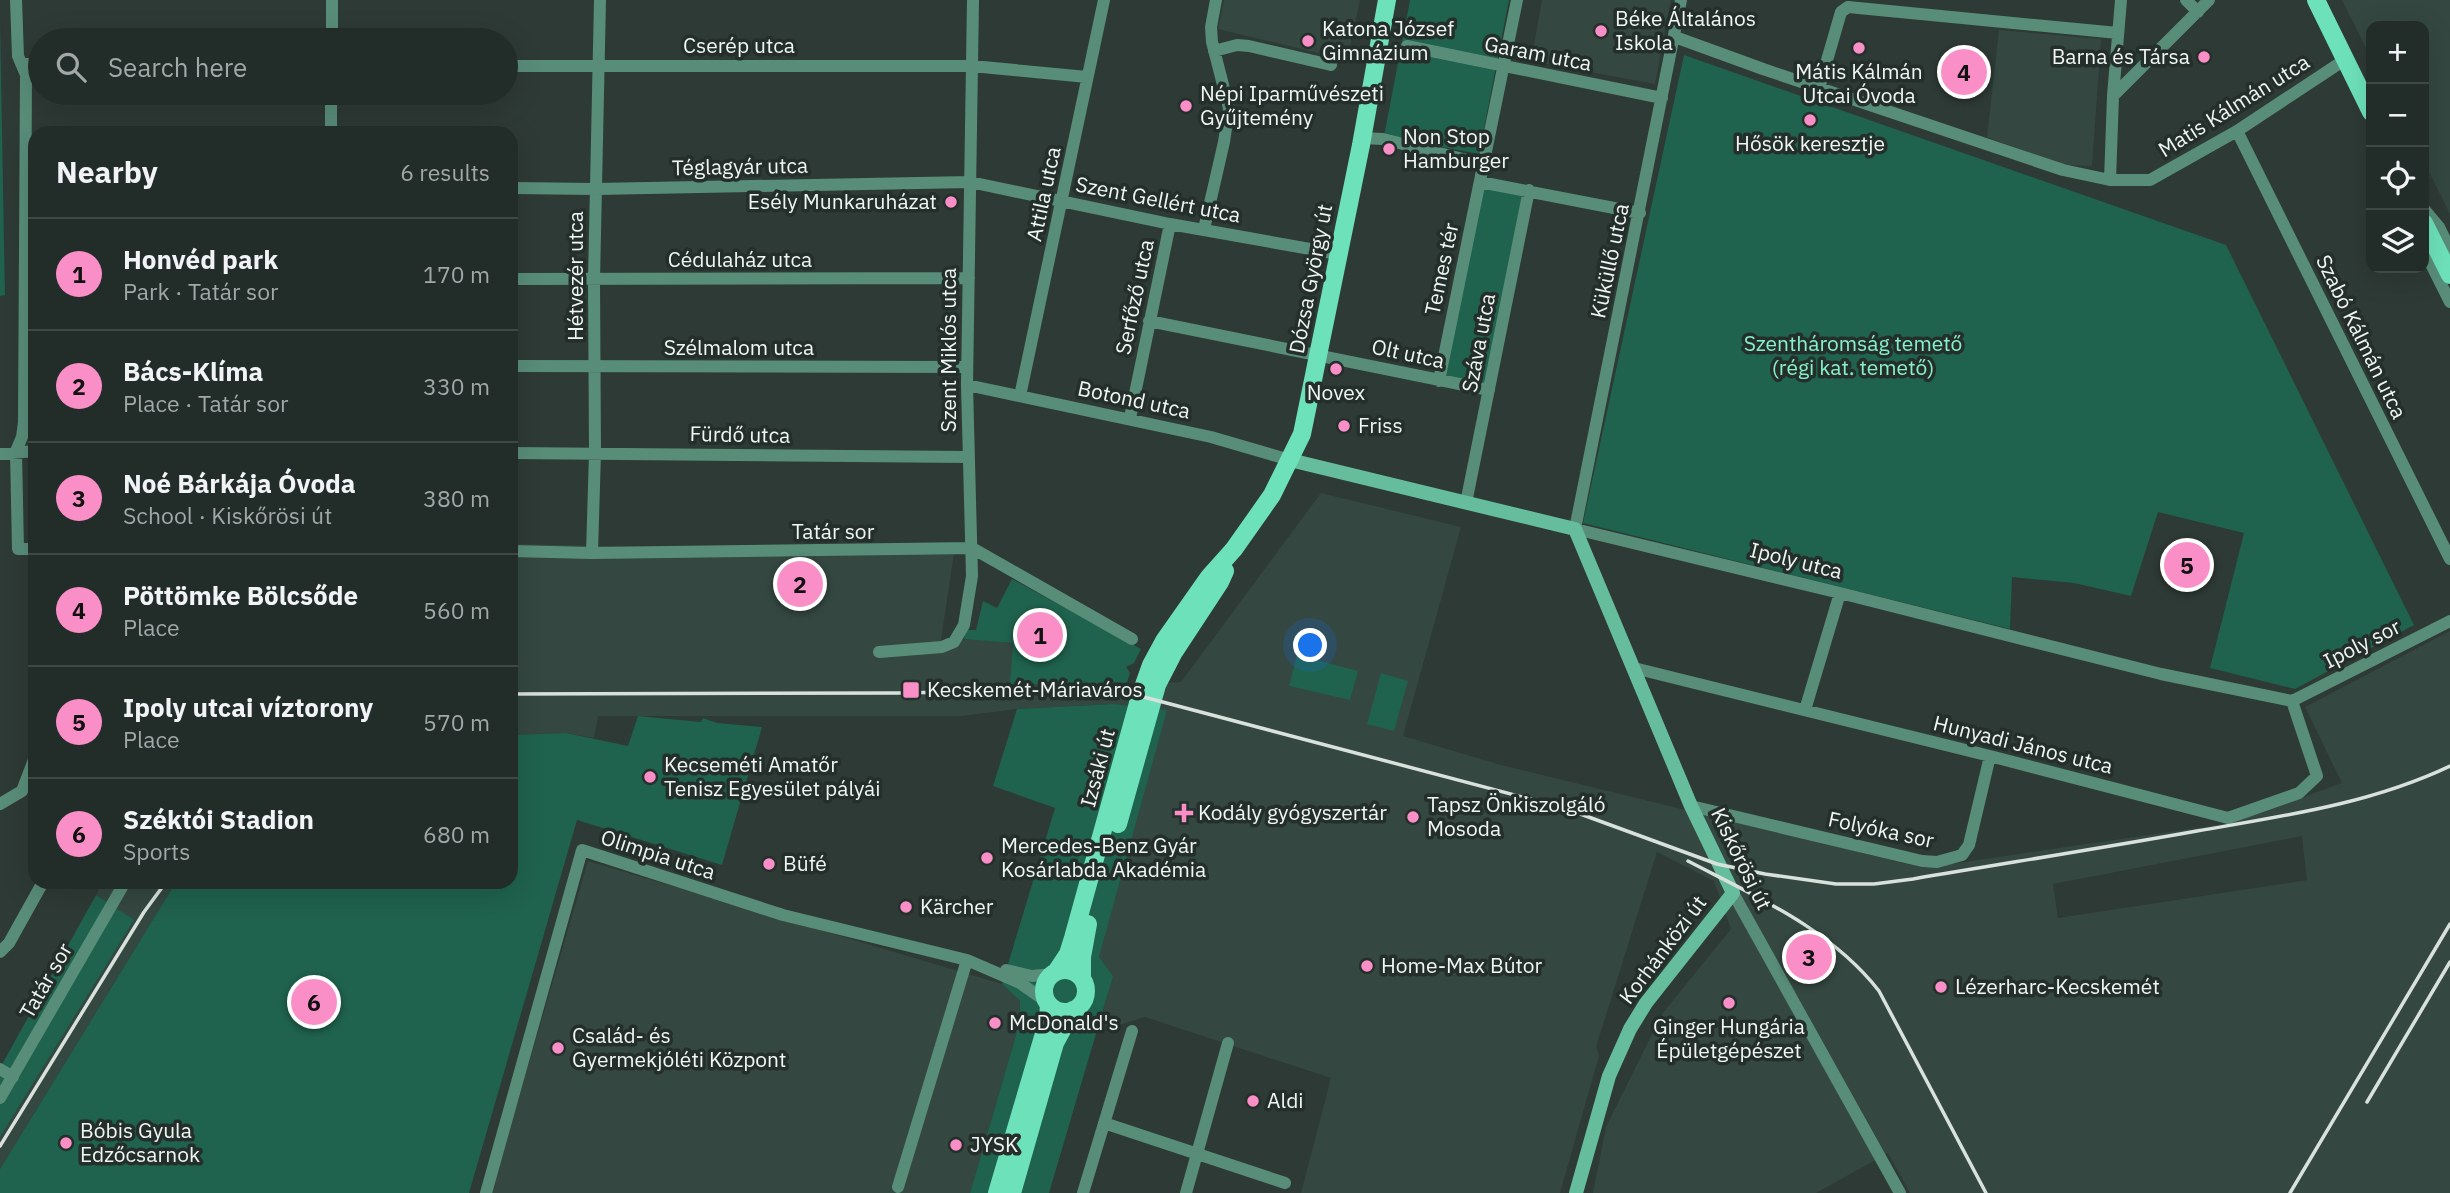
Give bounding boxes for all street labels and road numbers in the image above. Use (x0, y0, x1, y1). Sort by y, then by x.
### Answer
street label: Garam utca (1482, 29, 1594, 77)
street label: Cserép utca (683, 31, 795, 59)
street label: Matis Kálmán utca (2153, 47, 2314, 163)
street label: Attila utca (1019, 144, 1067, 244)
street label: Téglagyár utca (672, 151, 808, 181)
street label: Szent Gellért utca (1073, 169, 1243, 229)
street label: Küküllő utca (1583, 201, 1635, 321)
street label: Dózsa György út (1282, 202, 1338, 356)
street label: Hétvezér utca (561, 211, 589, 341)
street label: Temes tér (1418, 220, 1465, 318)
street label: Serfőző utca (1108, 237, 1160, 357)
street label: Cédulaház utca (668, 245, 812, 273)
street label: Szabó Kálmán utca (2310, 250, 2414, 423)
street label: Szent Miklós utca (934, 268, 962, 432)
street label: Száva utca (1455, 291, 1501, 395)
street label: Olt utca (1369, 332, 1447, 374)
street label: Szélmalom utca (664, 333, 814, 361)
street label: Botond utca (1075, 373, 1193, 425)
street label: Fürdő utca (689, 419, 791, 449)
street label: Tatár sor (792, 517, 875, 545)
street label: Ipoly utca (1747, 535, 1845, 585)
street label: Ipoly sor (2318, 612, 2405, 674)
street label: Hunyadi János utca (1931, 708, 2116, 780)
street label: Izsáki út (1073, 725, 1121, 810)
street label: Kiskőrösi út (1705, 803, 1779, 914)
street label: Folyóka sor (1826, 804, 1937, 854)
street label: Olimpia utca (598, 822, 719, 886)
street label: Korhánközi út (1612, 889, 1712, 1009)
street label: Tatár sor (12, 937, 78, 1023)

